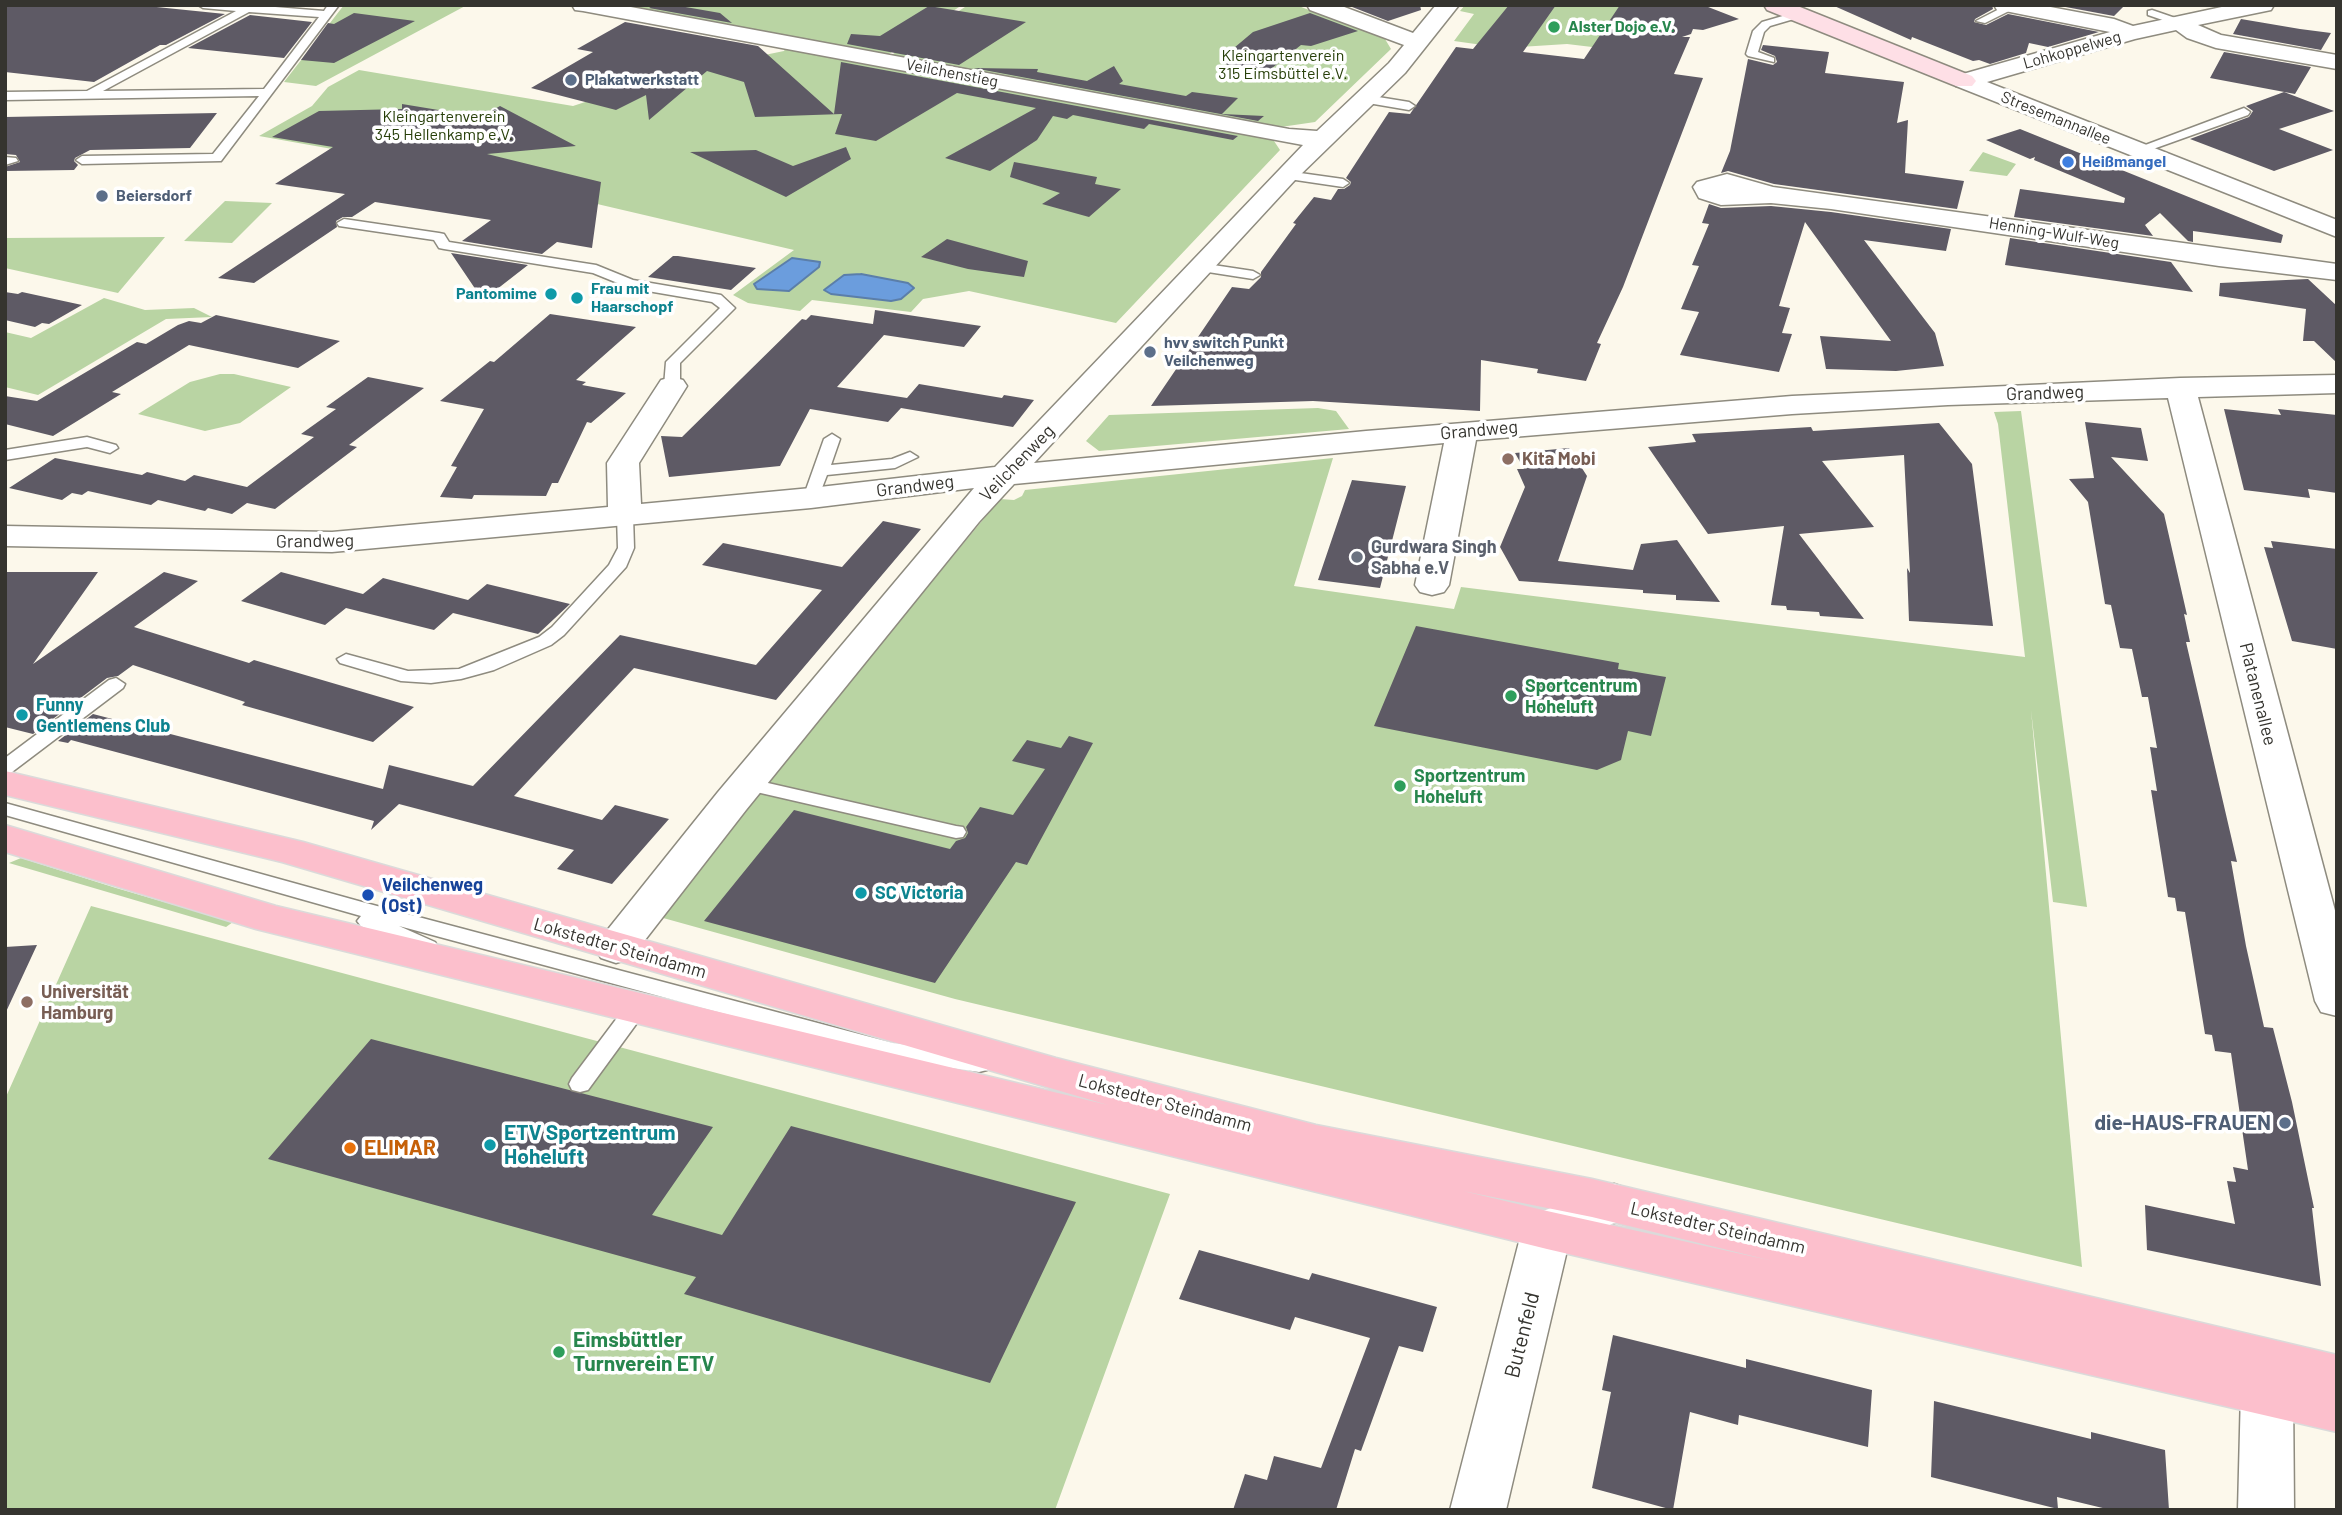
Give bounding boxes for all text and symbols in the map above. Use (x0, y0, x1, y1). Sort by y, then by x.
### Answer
place label: Alster Dojo e.V. (1568, 17, 1675, 37)
marker: Alster Dojo e.V. (1546, 19, 1562, 35)
street label: Lohkoppelweg (2021, 27, 2123, 73)
park label: Kleingartenverein 315 Eimsbüttel e.V. (1218, 46, 1348, 84)
street label: Veilchenstieg (904, 55, 1000, 91)
place label: Plakatwerkstatt (585, 70, 699, 90)
marker: Plakatwerkstatt (563, 72, 579, 88)
street label: Stresemannallee (1998, 87, 2114, 149)
park label: Kleingartenverein 345 Hellenkamp e.V. (375, 107, 513, 145)
place label: Heißmangel (2082, 152, 2166, 172)
marker: Heißmangel (2060, 154, 2076, 170)
place label: Beiersdorf (116, 186, 192, 206)
marker: Beiersdorf (94, 188, 110, 204)
street label: Henning-Wulf-Weg (1988, 213, 2120, 253)
place label: Frau mit Haarschopf (591, 279, 673, 317)
place label: Pantomime (456, 284, 537, 304)
marker: Pantomime (543, 286, 559, 302)
marker: Frau mit Haarschopf (569, 290, 585, 306)
place label: hvv switch Punkt Veilchenweg (1164, 333, 1284, 371)
marker: hvv switch Punkt Veilchenweg (1142, 344, 1158, 360)
street label: Grandweg (2006, 381, 2084, 405)
street label: Grandweg (1439, 416, 1519, 444)
street label: Veilchenweg (975, 420, 1059, 506)
place label: Kita Mobi (1522, 448, 1595, 470)
marker: Kita Mobi (1500, 451, 1516, 467)
street label: Grandweg (875, 471, 955, 501)
street label: Grandweg (276, 530, 354, 552)
place label: Gurdwara Singh Sabha e.V (1371, 536, 1497, 578)
marker: Gurdwara Singh Sabha e.V (1349, 549, 1365, 565)
street label: Platanenallee (2235, 640, 2281, 748)
place label: Sportcentrum Hoheluft (1525, 675, 1637, 718)
marker: Sportcentrum Hoheluft (1503, 688, 1519, 704)
place label: Funny Gentlemens Club (36, 694, 170, 736)
marker: Funny Gentlemens Club (14, 707, 30, 723)
place label: Sportzentrum Hoheluft (1414, 765, 1525, 808)
marker: Sportzentrum Hoheluft (1392, 778, 1408, 794)
place label: Veilchenweg (Ost) (382, 874, 483, 917)
place label: SC Victoria (875, 882, 963, 904)
marker: SC Victoria (853, 885, 869, 901)
marker: Veilchenweg (Ost) (360, 887, 376, 903)
street label: Lokstedter Steindamm (531, 913, 709, 983)
place label: Universität Hamburg (41, 981, 129, 1024)
marker: Universität Hamburg (19, 994, 35, 1010)
street label: Lokstedter Steindamm (1076, 1069, 1254, 1137)
place label: die-HAUS-FRAUEN (2094, 1110, 2271, 1136)
marker: die-HAUS-FRAUEN (2277, 1115, 2293, 1131)
place label: ETV Sportzentrum Hoheluft (504, 1120, 676, 1170)
place label: ELIMAR (364, 1135, 436, 1161)
marker: ETV Sportzentrum Hoheluft (482, 1137, 498, 1153)
marker: ELIMAR (342, 1140, 358, 1156)
street label: Lokstedter Steindamm (1629, 1197, 1807, 1259)
street label: Butenfeld (1499, 1289, 1545, 1381)
place label: Eimsbüttler Turnverein ETV (573, 1327, 714, 1377)
marker: Eimsbüttler Turnverein ETV (551, 1344, 567, 1360)

